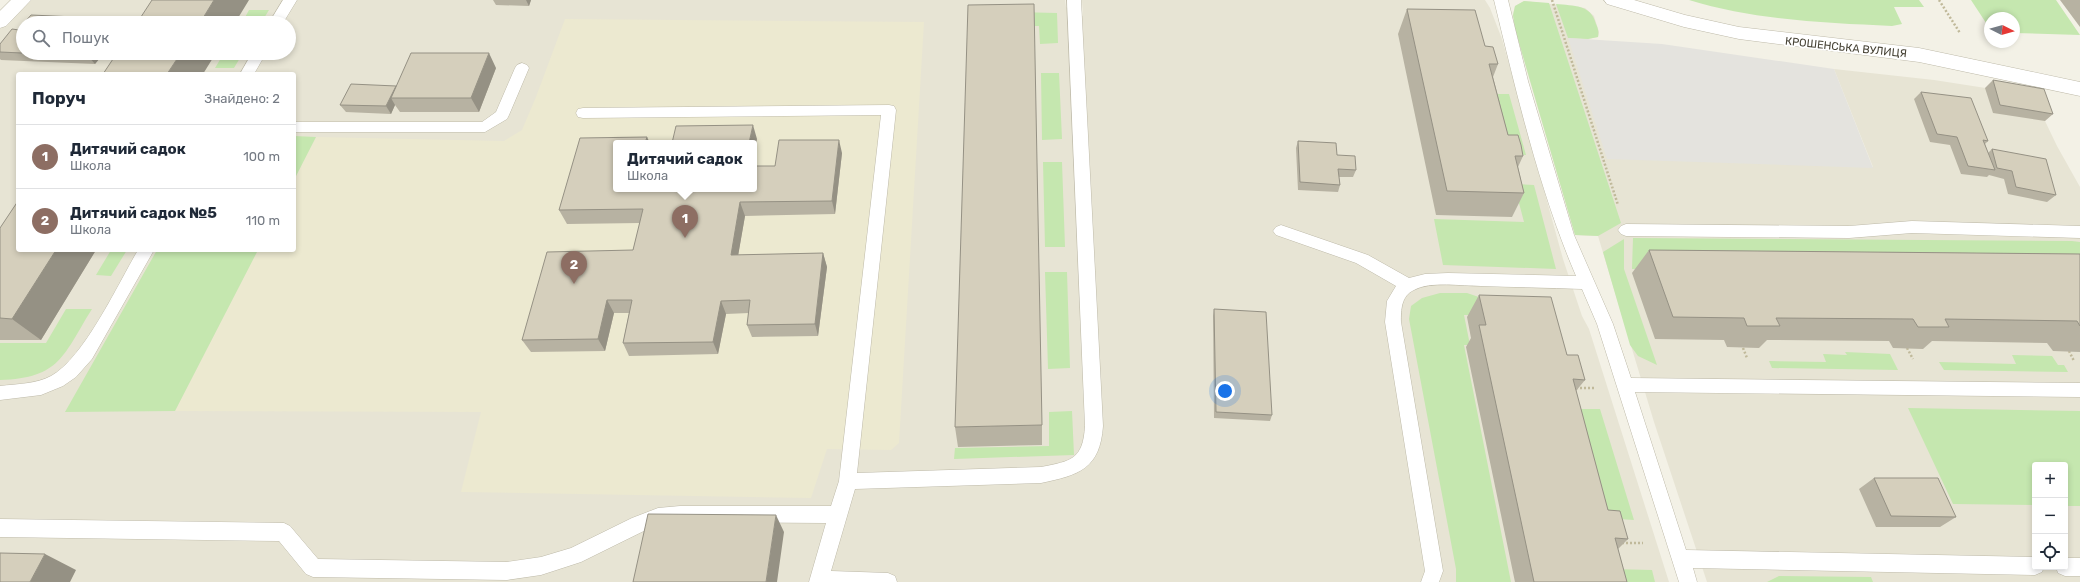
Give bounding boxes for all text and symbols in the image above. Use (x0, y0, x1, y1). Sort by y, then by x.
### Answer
north arrow (1984, 12, 2020, 48)
search box (16, 16, 296, 60)
icon: search (30, 27, 52, 49)
text: Пошук (62, 29, 109, 47)
street label: КРОШЕНСЬКА ВУЛИЦЯ (1784, 35, 1907, 60)
text: Поруч (32, 88, 86, 108)
text: Знайдено: 2 (204, 91, 280, 106)
text: Дитячий садок (70, 140, 186, 158)
popup (613, 140, 757, 192)
text: 1 (42, 149, 48, 164)
text: 100 m (243, 149, 280, 164)
text: Дитячий садок (627, 150, 743, 168)
text: Школа (70, 158, 111, 173)
text: Школа (627, 168, 668, 183)
text: Дитячий садок №5 (70, 204, 217, 222)
pin: 1 (672, 205, 698, 238)
text: 2 (41, 213, 49, 228)
text: 110 m (246, 213, 280, 228)
text: Школа (70, 222, 111, 237)
pin: 2 (561, 251, 587, 284)
your location (1215, 381, 1235, 401)
map controls (2032, 462, 2068, 570)
button: + (2032, 462, 2068, 498)
button: − (2032, 498, 2068, 534)
button: locate (2032, 534, 2068, 570)

